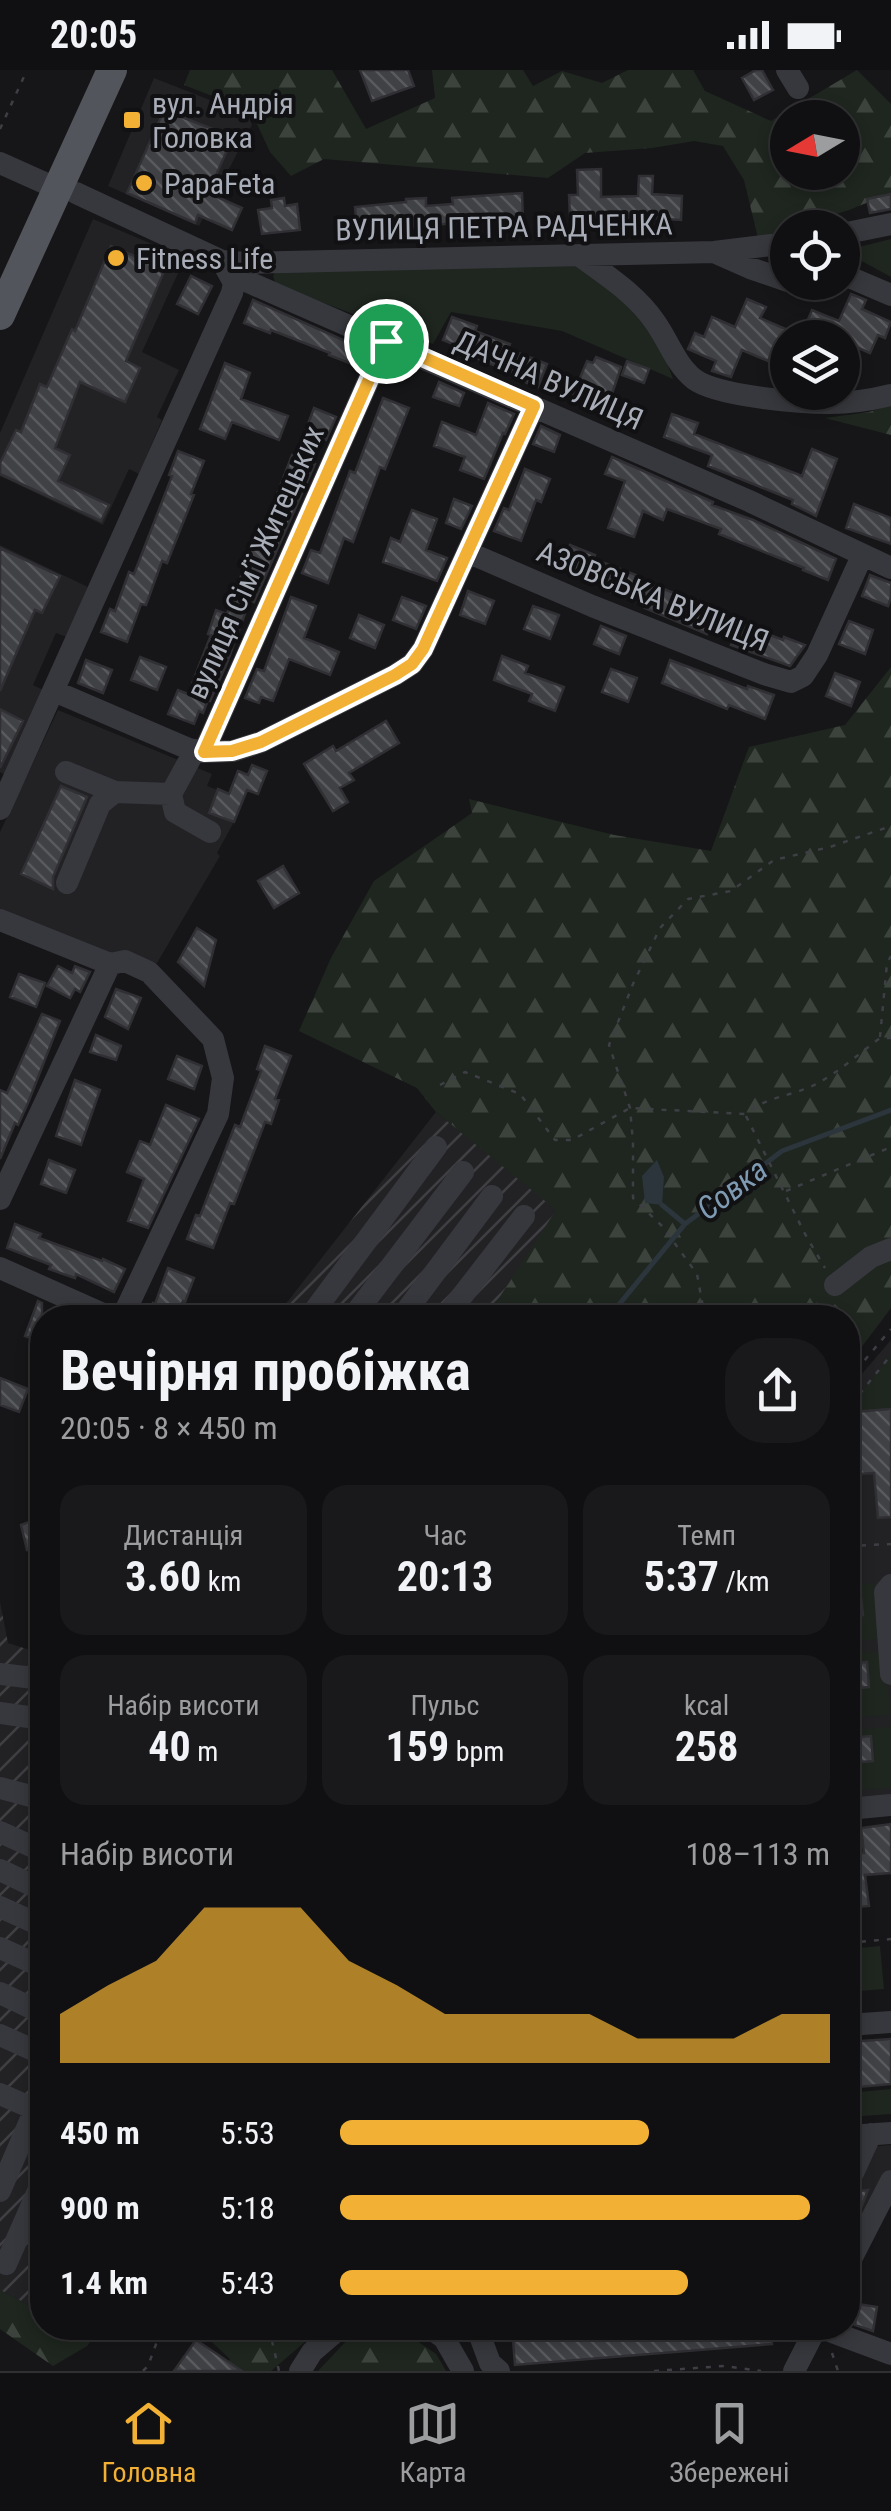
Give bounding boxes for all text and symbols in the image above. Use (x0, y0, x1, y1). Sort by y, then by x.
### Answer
text: 20:05 (50, 13, 137, 57)
place label: вул. Андрія Головка (152, 86, 294, 155)
north arrow (770, 100, 860, 190)
map controls (770, 100, 860, 410)
marker: вул. Андрія Головка (121, 109, 143, 131)
place label: PapaFeta (164, 166, 275, 201)
marker: PapaFeta (133, 172, 155, 194)
street label: ВУЛИЦЯ ПЕТРА РАДЧЕНКА (335, 207, 673, 247)
button: locate (770, 210, 860, 300)
place label: Fitness Life (136, 241, 273, 276)
marker: Fitness Life (105, 247, 127, 269)
pin (344, 299, 429, 384)
icon: arrive (359, 314, 414, 369)
button: layers (770, 320, 860, 410)
street label: ДАЧНА ВУЛИЦЯ (449, 323, 649, 437)
street label: вулиця Сімʼї Житецьких (179, 420, 331, 704)
street label: АЗОВСЬКА ВУЛИЦЯ (532, 534, 774, 658)
water label: Совка (689, 1150, 775, 1228)
button: share (725, 1338, 830, 1443)
text: Вечірня пробіжка (60, 1339, 471, 1403)
text: 20:05 · 8 × 450 m (60, 1409, 278, 1447)
text: Дистанція (124, 1519, 243, 1552)
text: Час (423, 1519, 467, 1552)
text: Темп (677, 1519, 736, 1552)
text: 3.60 (125, 1552, 201, 1601)
text: 20:13 (397, 1552, 493, 1601)
text: 5:37 (644, 1552, 719, 1601)
text: km (201, 1565, 241, 1598)
text: /km (719, 1565, 770, 1598)
text: Набір висоти (107, 1689, 259, 1722)
text: Пульс (410, 1689, 480, 1722)
text: kcal (684, 1689, 729, 1722)
text: 40 (148, 1722, 191, 1771)
text: 159 (386, 1722, 449, 1771)
text: 258 (675, 1722, 739, 1771)
text: m (191, 1735, 218, 1768)
text: bpm (449, 1735, 504, 1768)
text: Набір висоти (60, 1835, 234, 1873)
text: 108–113 m (685, 1835, 830, 1873)
text: 450 m (60, 2114, 140, 2152)
text: 5:53 (220, 2114, 275, 2152)
text: 900 m (60, 2189, 140, 2227)
text: 5:18 (220, 2189, 275, 2227)
text: 1.4 km (60, 2264, 148, 2302)
text: 5:43 (220, 2264, 275, 2302)
tab: Головна (101, 2396, 197, 2489)
tab: Карта (399, 2396, 466, 2489)
tab: Збережені (669, 2396, 790, 2489)

